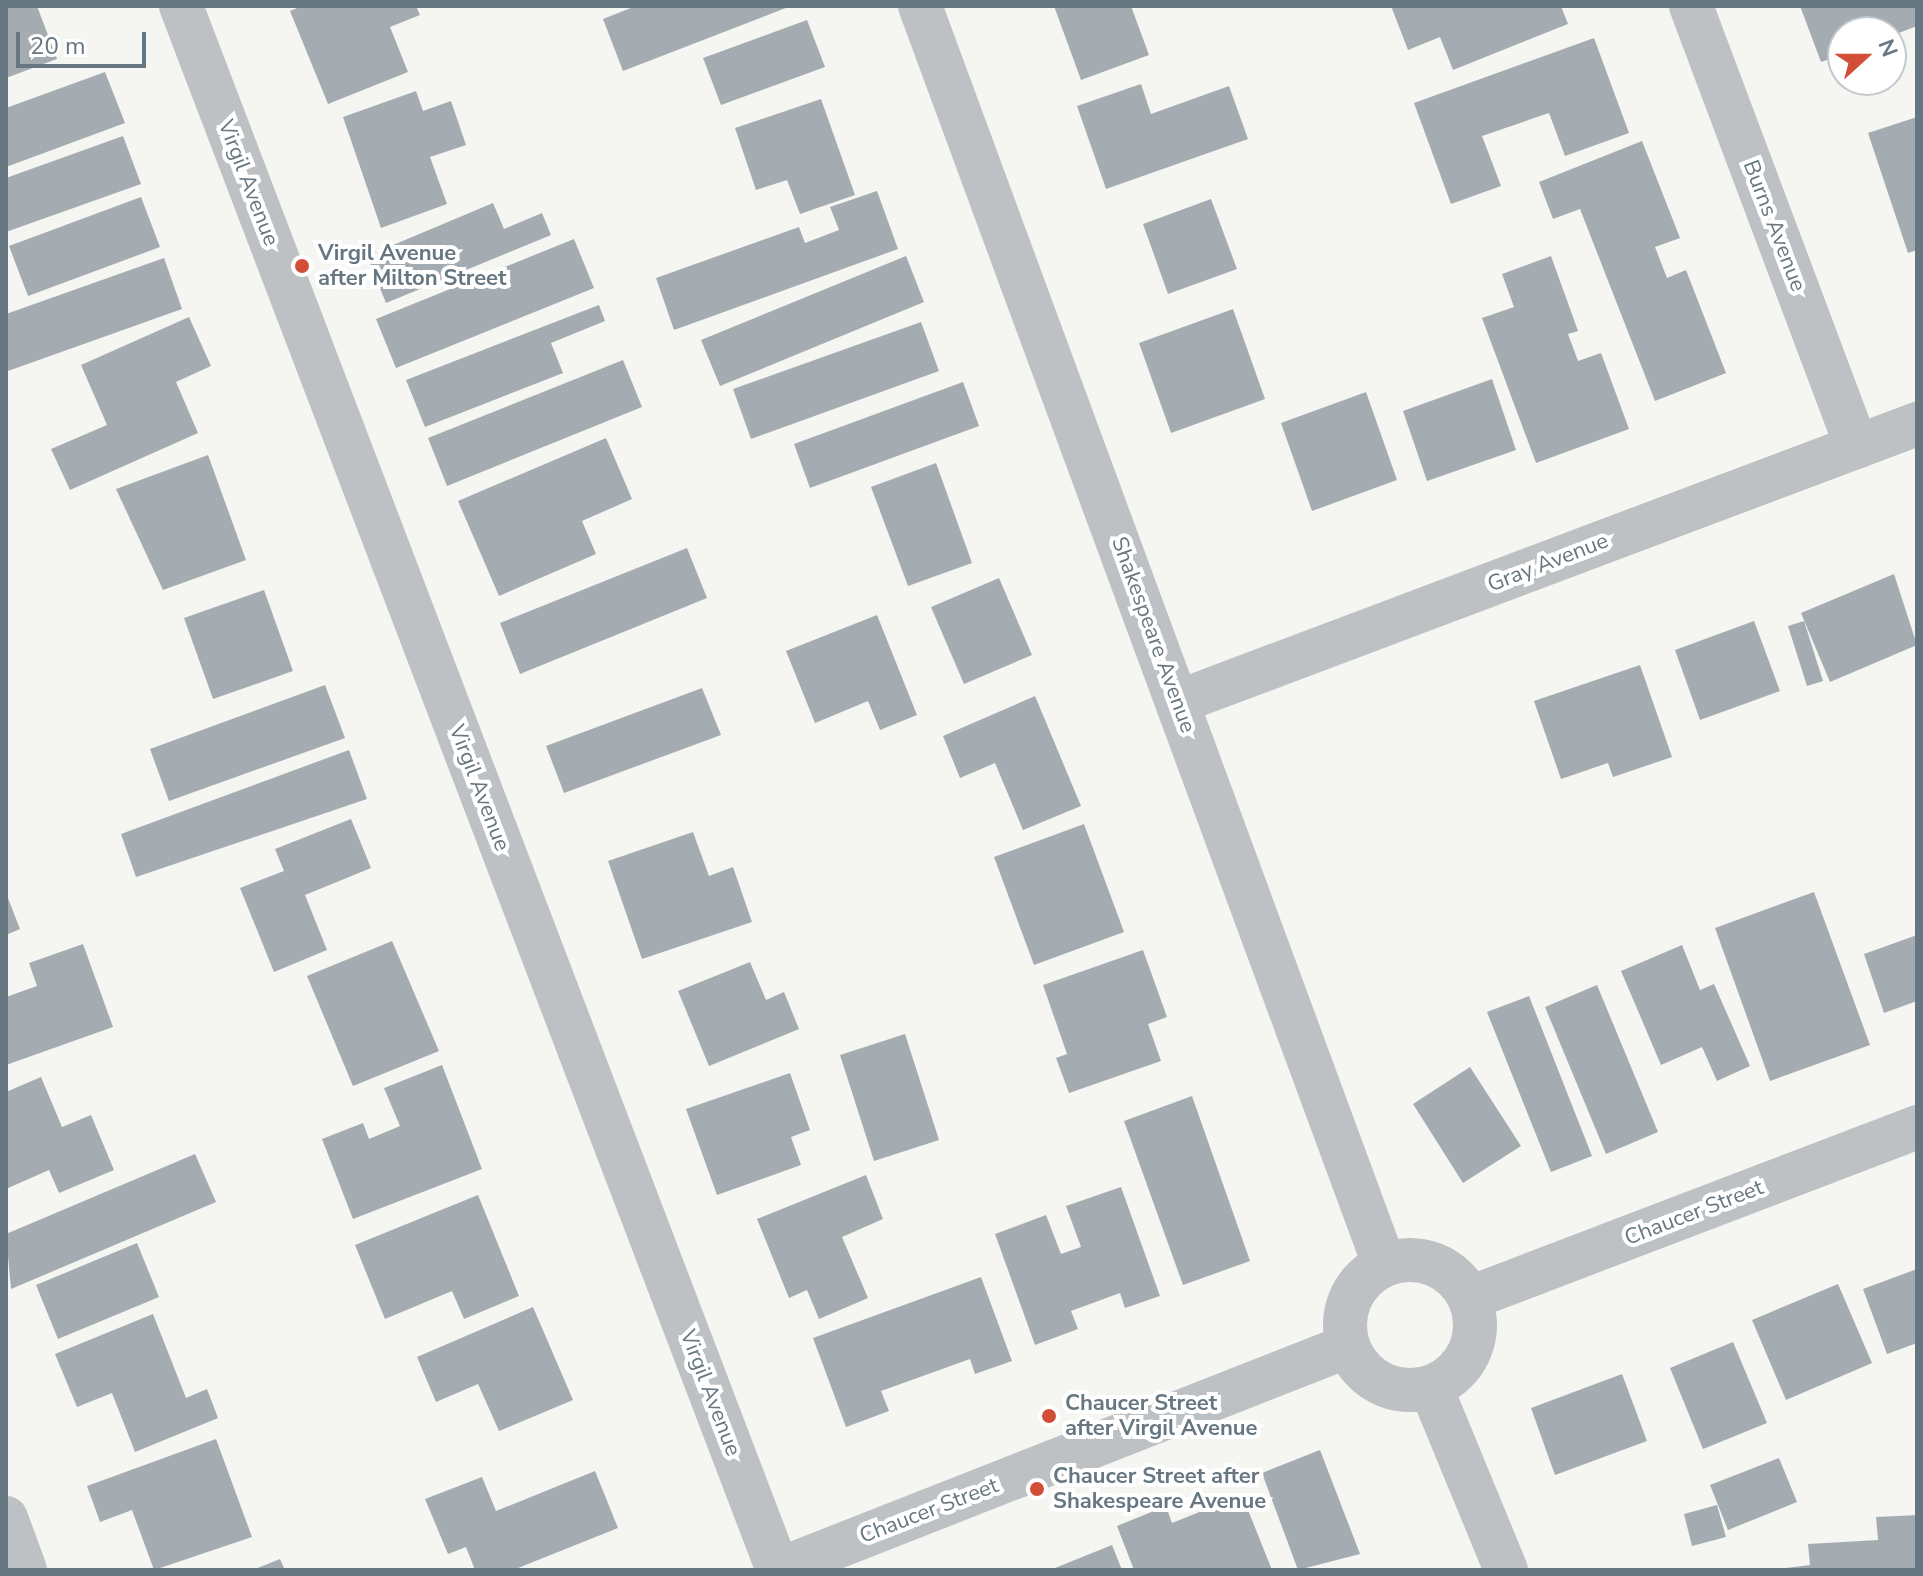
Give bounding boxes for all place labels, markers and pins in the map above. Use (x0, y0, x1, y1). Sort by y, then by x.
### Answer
place label: Virgil Avenue after Milton Street (318, 240, 506, 292)
marker: Virgil Avenue after Milton Street (293, 257, 311, 275)
place label: Chaucer Street after Virgil Avenue (1065, 1390, 1257, 1442)
marker: Chaucer Street after Virgil Avenue (1040, 1407, 1058, 1425)
place label: Chaucer Street after Shakespeare Avenue (1053, 1463, 1266, 1514)
marker: Chaucer Street after Shakespeare Avenue (1028, 1480, 1046, 1498)

